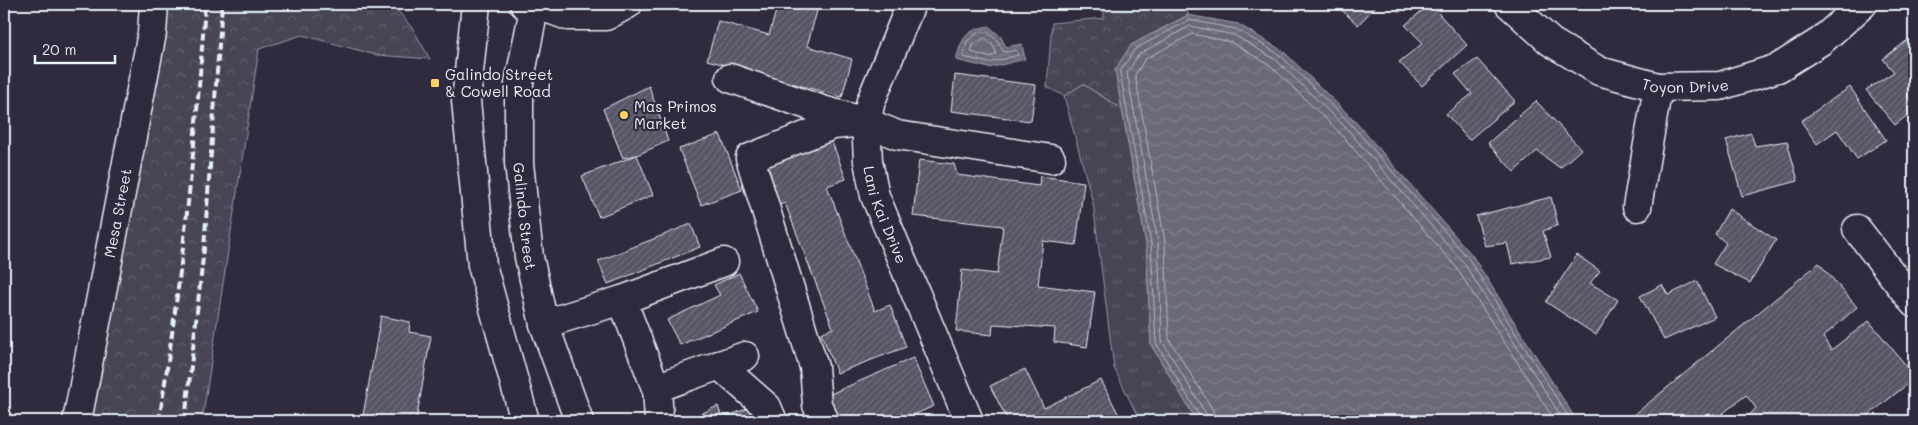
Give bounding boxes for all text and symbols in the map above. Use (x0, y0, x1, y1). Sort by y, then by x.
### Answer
scale bar (35, 32, 115, 64)
text: 20 m (42, 39, 76, 59)
place label: Galindo Street & Cowell Road (445, 64, 553, 101)
street label: Toyon Drive (1640, 73, 1731, 97)
marker: Galindo Street & Cowell Road (429, 77, 441, 89)
place label: Mas Primos Market (634, 96, 717, 133)
marker: Mas Primos Market (618, 109, 630, 121)
street label: Galindo Street (509, 161, 542, 272)
street label: Lani Kai Drive (859, 164, 912, 266)
street label: Mesa Street (99, 167, 136, 259)

